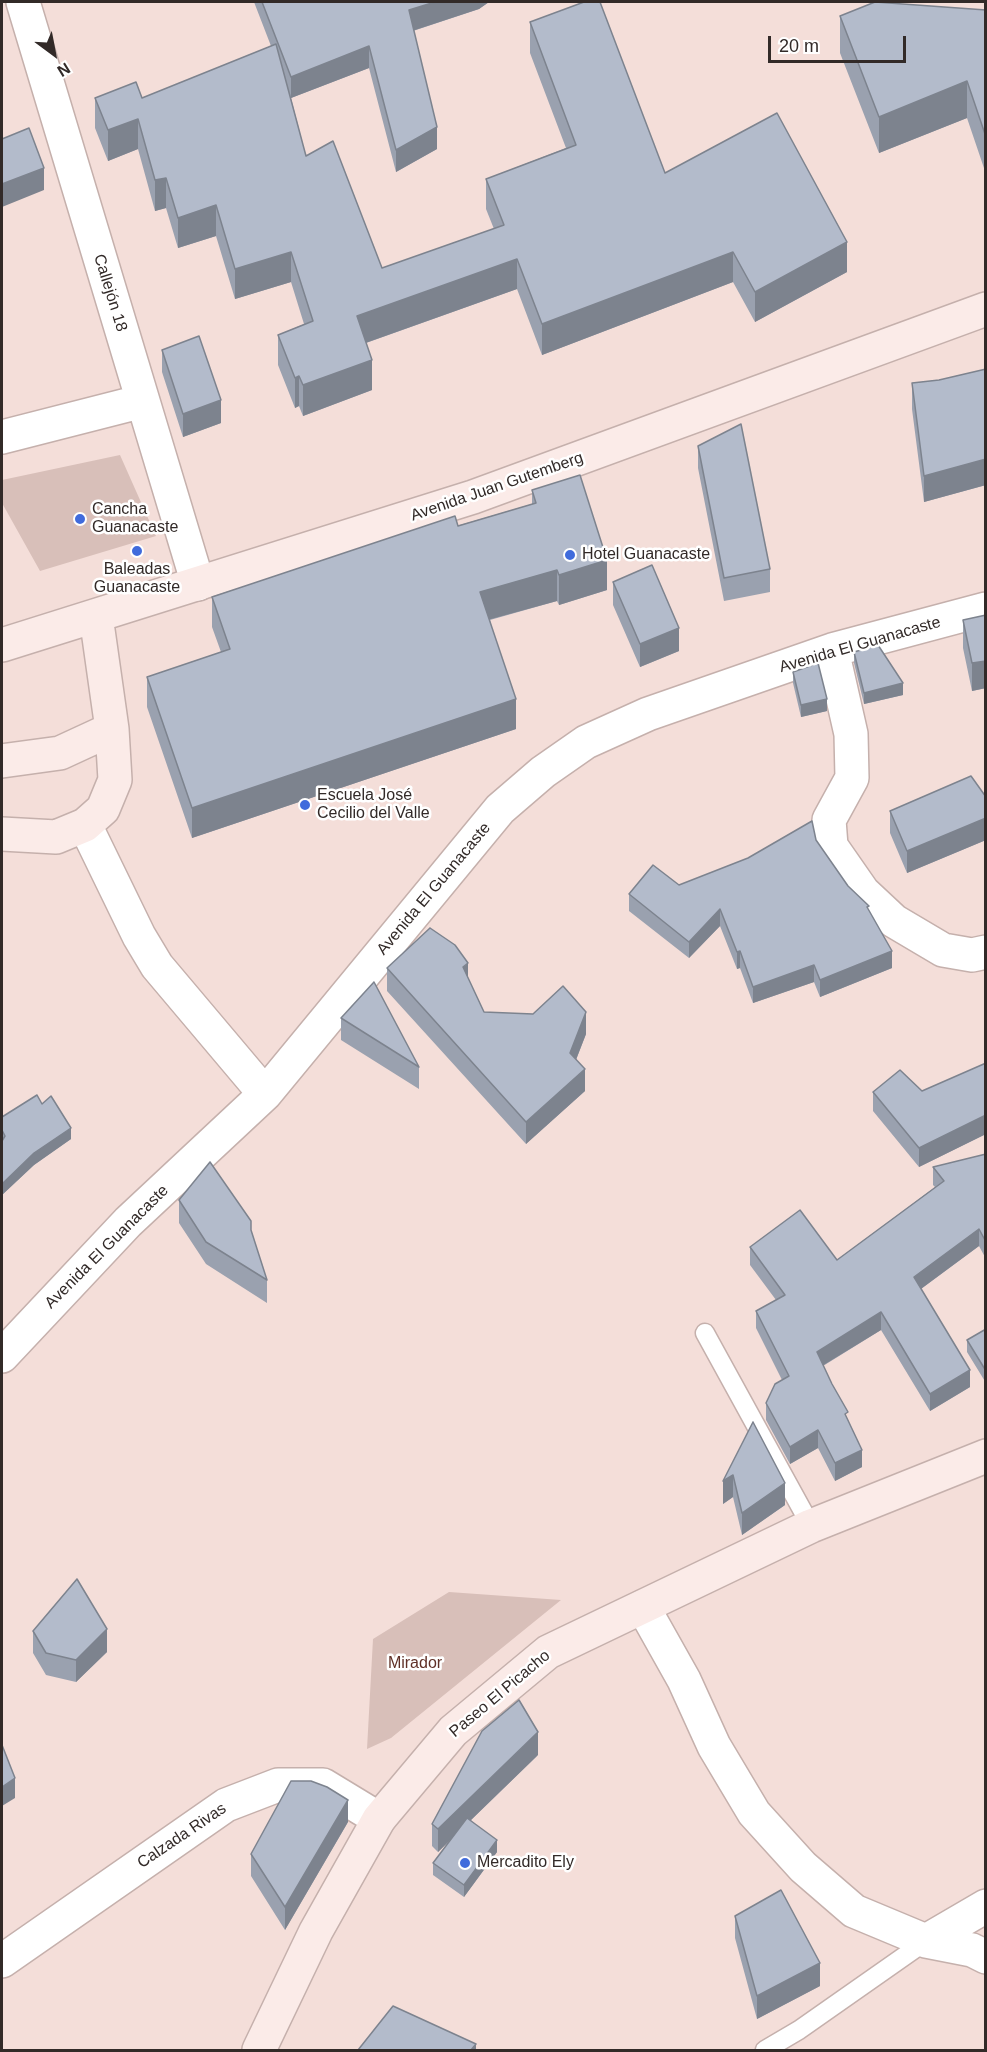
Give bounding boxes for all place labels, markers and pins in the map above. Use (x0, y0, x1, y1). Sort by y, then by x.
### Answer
place label: Cancha Guanacaste (92, 500, 178, 538)
marker: Cancha Guanacaste (73, 512, 87, 526)
marker: Baleadas Guanacaste (130, 544, 144, 558)
place label: Hotel Guanacaste (582, 545, 710, 565)
marker: Hotel Guanacaste (563, 548, 577, 562)
place label: Baleadas Guanacaste (94, 560, 180, 598)
place label: Escuela José Cecilio del Valle (317, 786, 430, 824)
marker: Escuela José Cecilio del Valle (298, 798, 312, 812)
place label: Mercadito Ely (477, 1853, 574, 1873)
marker: Mercadito Ely (458, 1856, 472, 1870)

